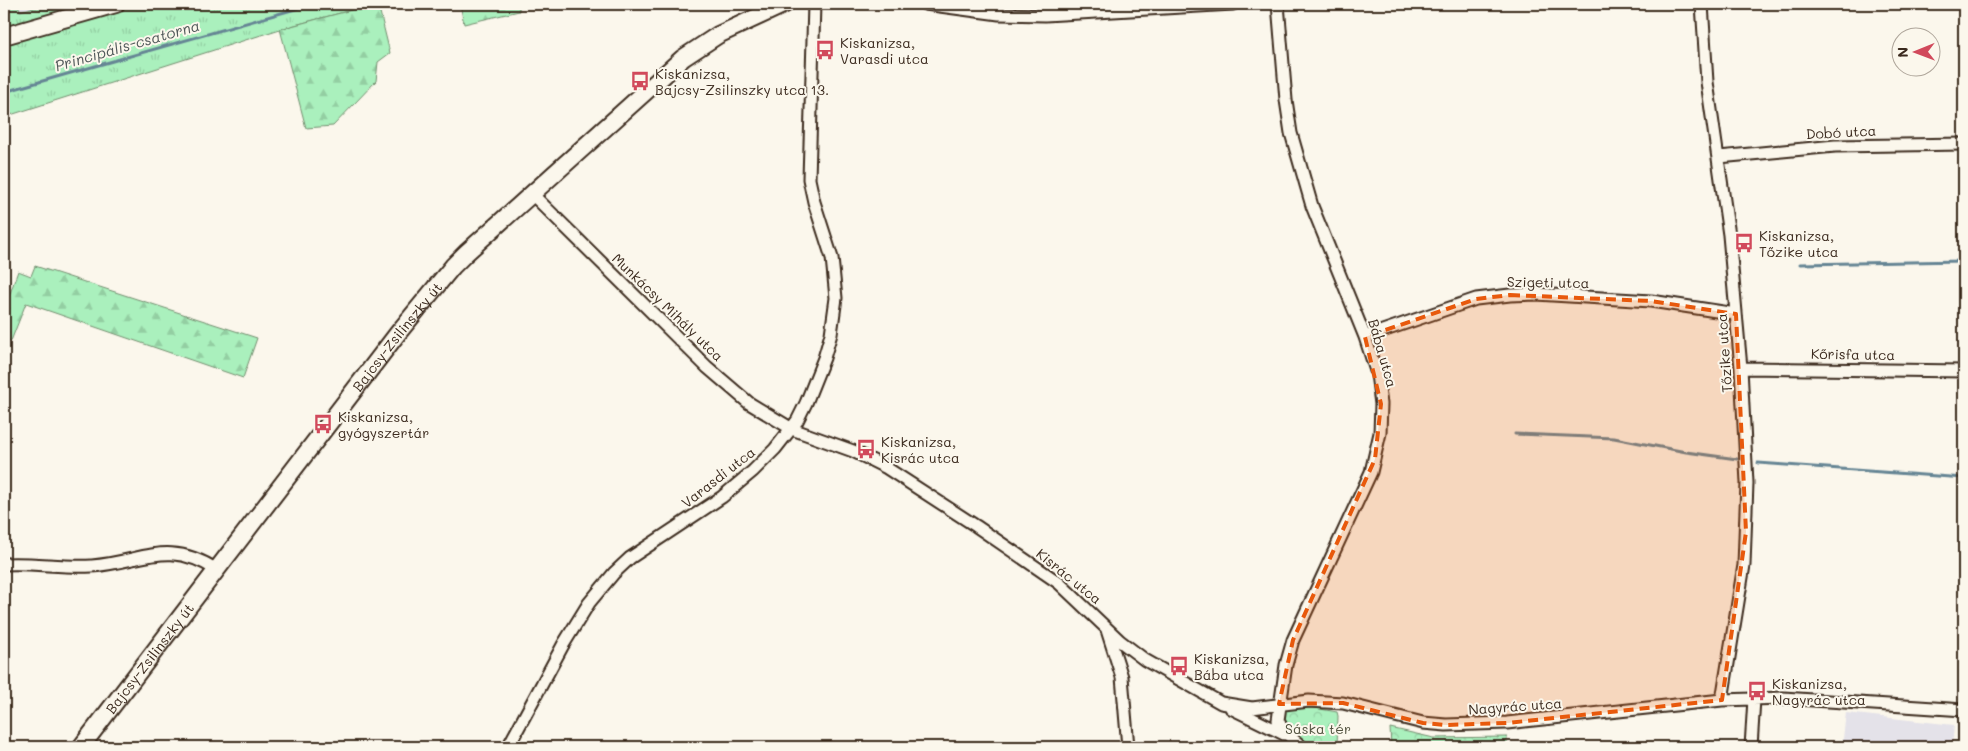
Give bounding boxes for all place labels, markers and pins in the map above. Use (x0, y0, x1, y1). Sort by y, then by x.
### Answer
place label: Kiskanizsa, Varasdi utca (840, 33, 929, 68)
bus stop icon: Kiskanizsa, Varasdi utca (814, 39, 836, 61)
place label: Kiskanizsa, Bajcsy-Zsilinszky utca 13. (655, 64, 829, 99)
bus stop icon: Kiskanizsa, Bajcsy-Zsilinszky utca 13. (629, 70, 651, 92)
place label: Kiskanizsa, Tőzike utca (1759, 226, 1839, 261)
bus stop icon: Kiskanizsa, Tőzike utca (1733, 232, 1755, 254)
place label: Kiskanizsa, gyógyszertár (338, 407, 429, 442)
bus stop icon: Kiskanizsa, gyógyszertár (312, 413, 334, 435)
place label: Kiskanizsa, Kisrác utca (881, 432, 960, 467)
bus stop icon: Kiskanizsa, Kisrác utca (855, 438, 877, 460)
place label: Kiskanizsa, Bába utca (1194, 649, 1269, 684)
bus stop icon: Kiskanizsa, Bába utca (1168, 655, 1190, 677)
place label: Kiskanizsa, Nagyrác utca (1772, 674, 1866, 709)
bus stop icon: Kiskanizsa, Nagyrác utca (1746, 680, 1768, 702)

